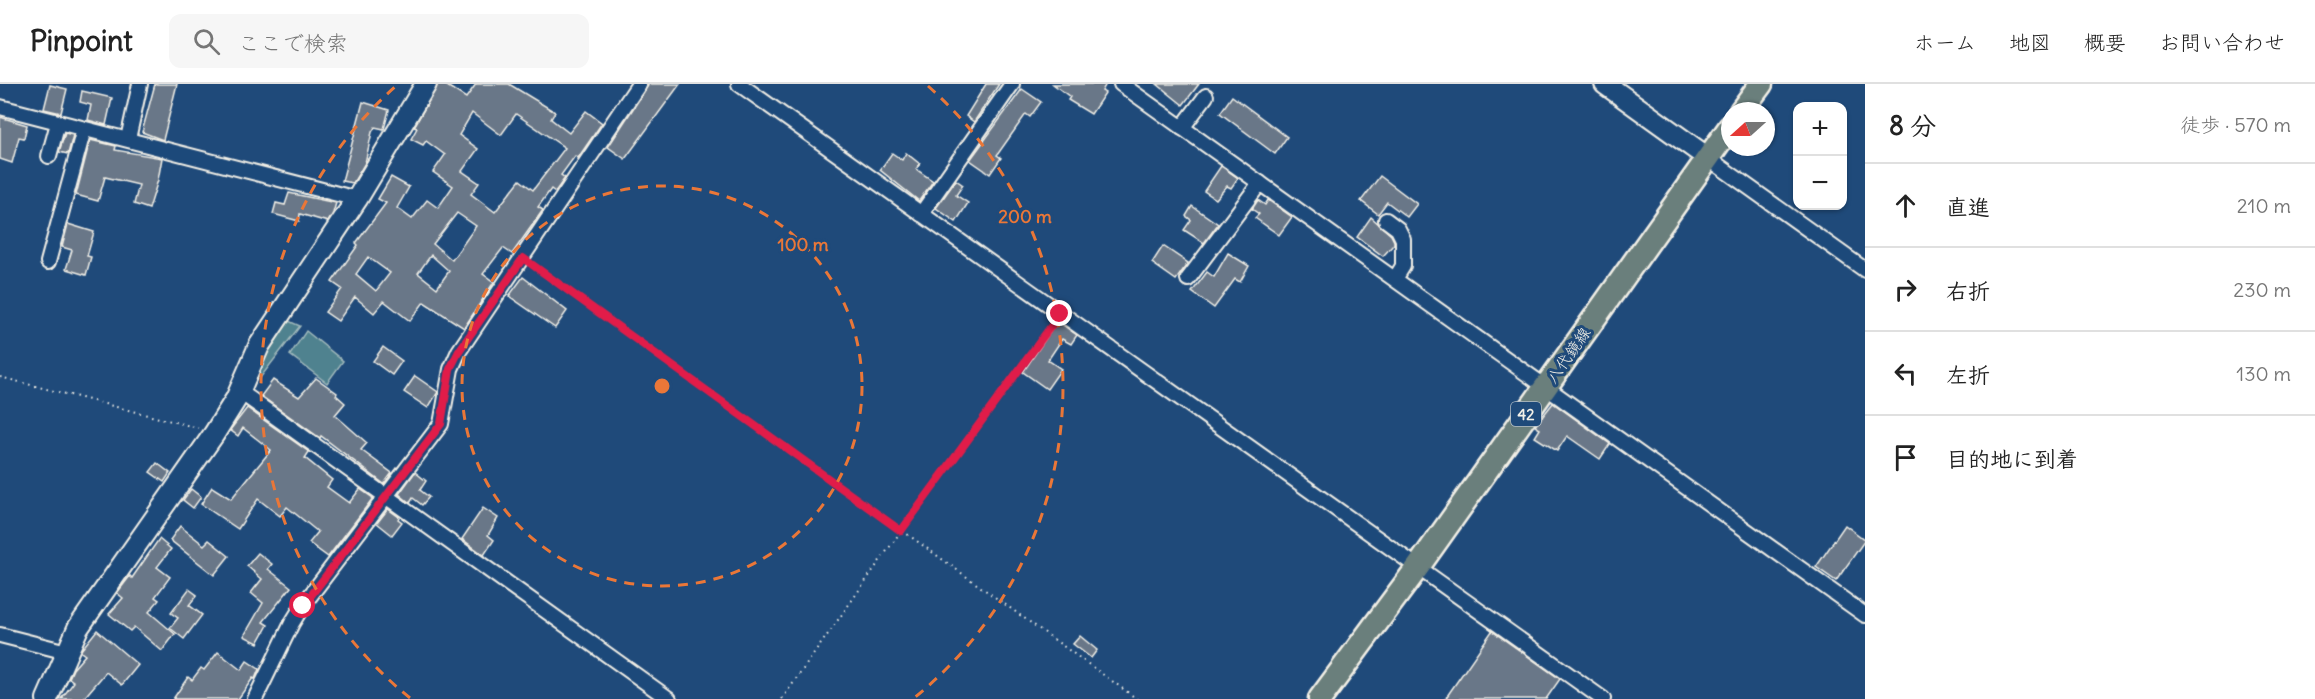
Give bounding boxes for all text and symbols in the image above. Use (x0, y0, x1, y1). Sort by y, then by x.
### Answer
search box (169, 14, 589, 68)
text: Pinpoint (30, 23, 133, 59)
icon: search (190, 25, 223, 58)
text: ここで検索 (238, 29, 348, 57)
text: ホーム (1914, 29, 1976, 56)
text: 地図 (2009, 29, 2051, 56)
text: 概要 (2084, 29, 2126, 56)
text: お問い合わせ (2159, 29, 2285, 56)
north arrow (1721, 102, 1775, 156)
map controls (1793, 102, 1847, 210)
button: + (1793, 102, 1847, 156)
text: 8 分 (1889, 109, 1936, 142)
text: 徒歩 · 570 m (2180, 112, 2291, 137)
button: − (1793, 156, 1847, 210)
icon: ahead (1889, 189, 1922, 222)
text: 直進 (1946, 193, 1990, 221)
text: 210 m (2237, 193, 2291, 218)
text: 200 m (998, 205, 1052, 228)
text: 100 m (778, 233, 829, 256)
icon: right (1889, 273, 1922, 306)
text: 右折 (1946, 277, 1990, 305)
text: 230 m (2233, 277, 2291, 302)
route end (1046, 300, 1072, 326)
street label: 八代鏡線 (1541, 323, 1595, 387)
icon: left (1889, 357, 1922, 390)
text: 左折 (1946, 361, 1990, 389)
text: 130 m (2236, 361, 2291, 386)
centre of rings (652, 376, 672, 396)
road number: 42 (1511, 402, 1541, 426)
icon: arrive (1889, 441, 1922, 474)
text: 目的地に到着 (1946, 445, 2078, 473)
route start (289, 592, 315, 618)

